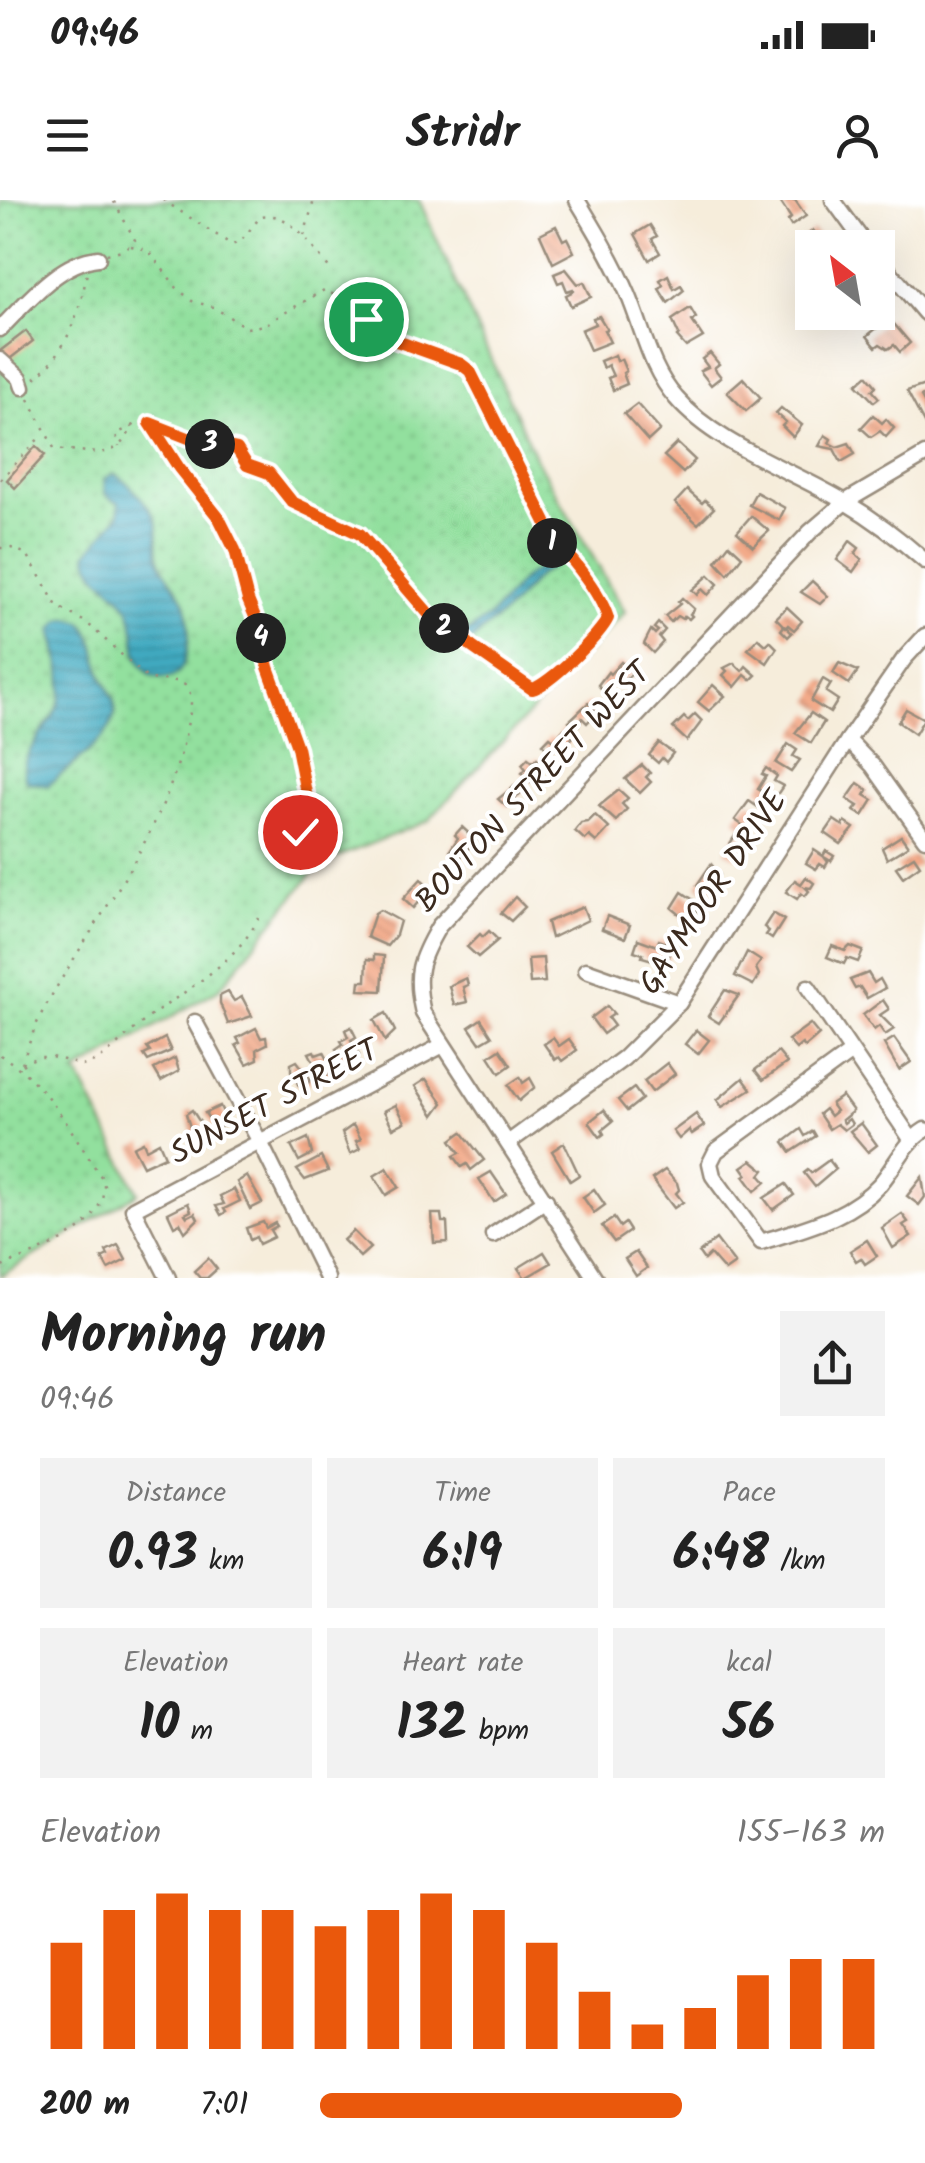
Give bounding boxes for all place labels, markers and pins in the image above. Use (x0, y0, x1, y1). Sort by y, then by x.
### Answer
pin (324, 277, 409, 362)
pin: 3 (185, 419, 235, 469)
pin: 1 (527, 518, 577, 568)
pin: 2 (419, 603, 469, 653)
pin: 4 (236, 613, 286, 663)
pin (258, 790, 343, 875)

